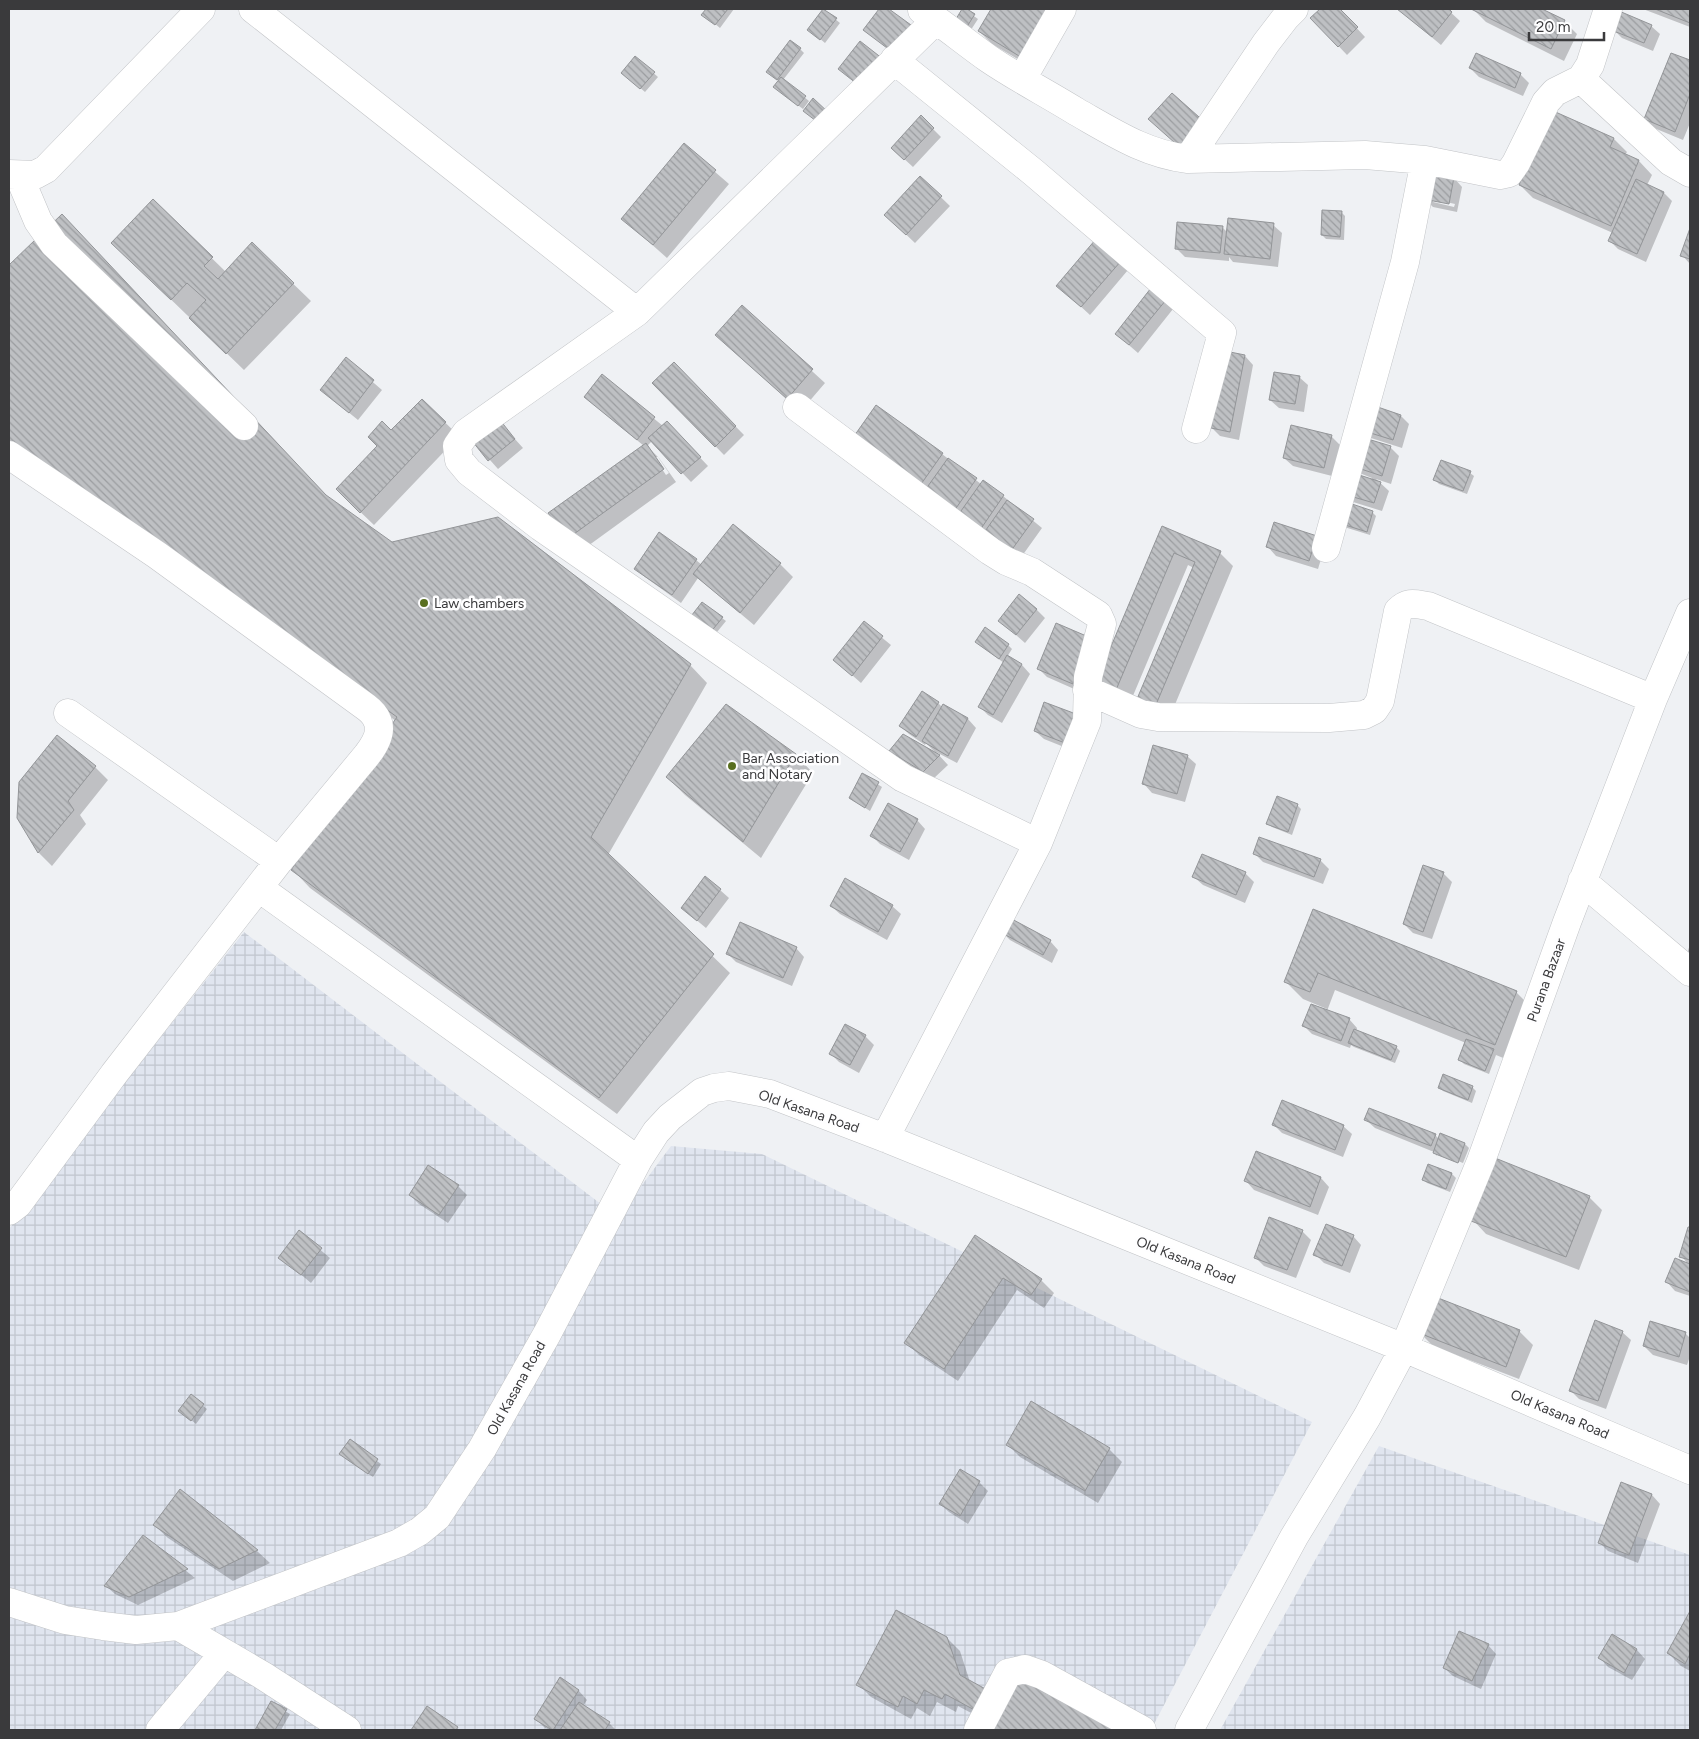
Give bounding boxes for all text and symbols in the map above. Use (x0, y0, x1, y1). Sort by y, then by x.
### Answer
scale bar (1529, 10, 1604, 42)
text: 20 m (1536, 18, 1570, 36)
place label: Law chambers (434, 595, 524, 612)
marker: Law chambers (418, 597, 430, 609)
place label: Bar Association and Notary (742, 750, 839, 783)
marker: Bar Association and Notary (726, 760, 738, 772)
street label: Purana Bazaar (1523, 936, 1570, 1024)
street label: Old Kasana Road (756, 1086, 861, 1137)
street label: Old Kasana Road (1134, 1233, 1238, 1288)
street label: Old Kasana Road (483, 1338, 549, 1438)
street label: Old Kasana Road (1508, 1386, 1612, 1443)

